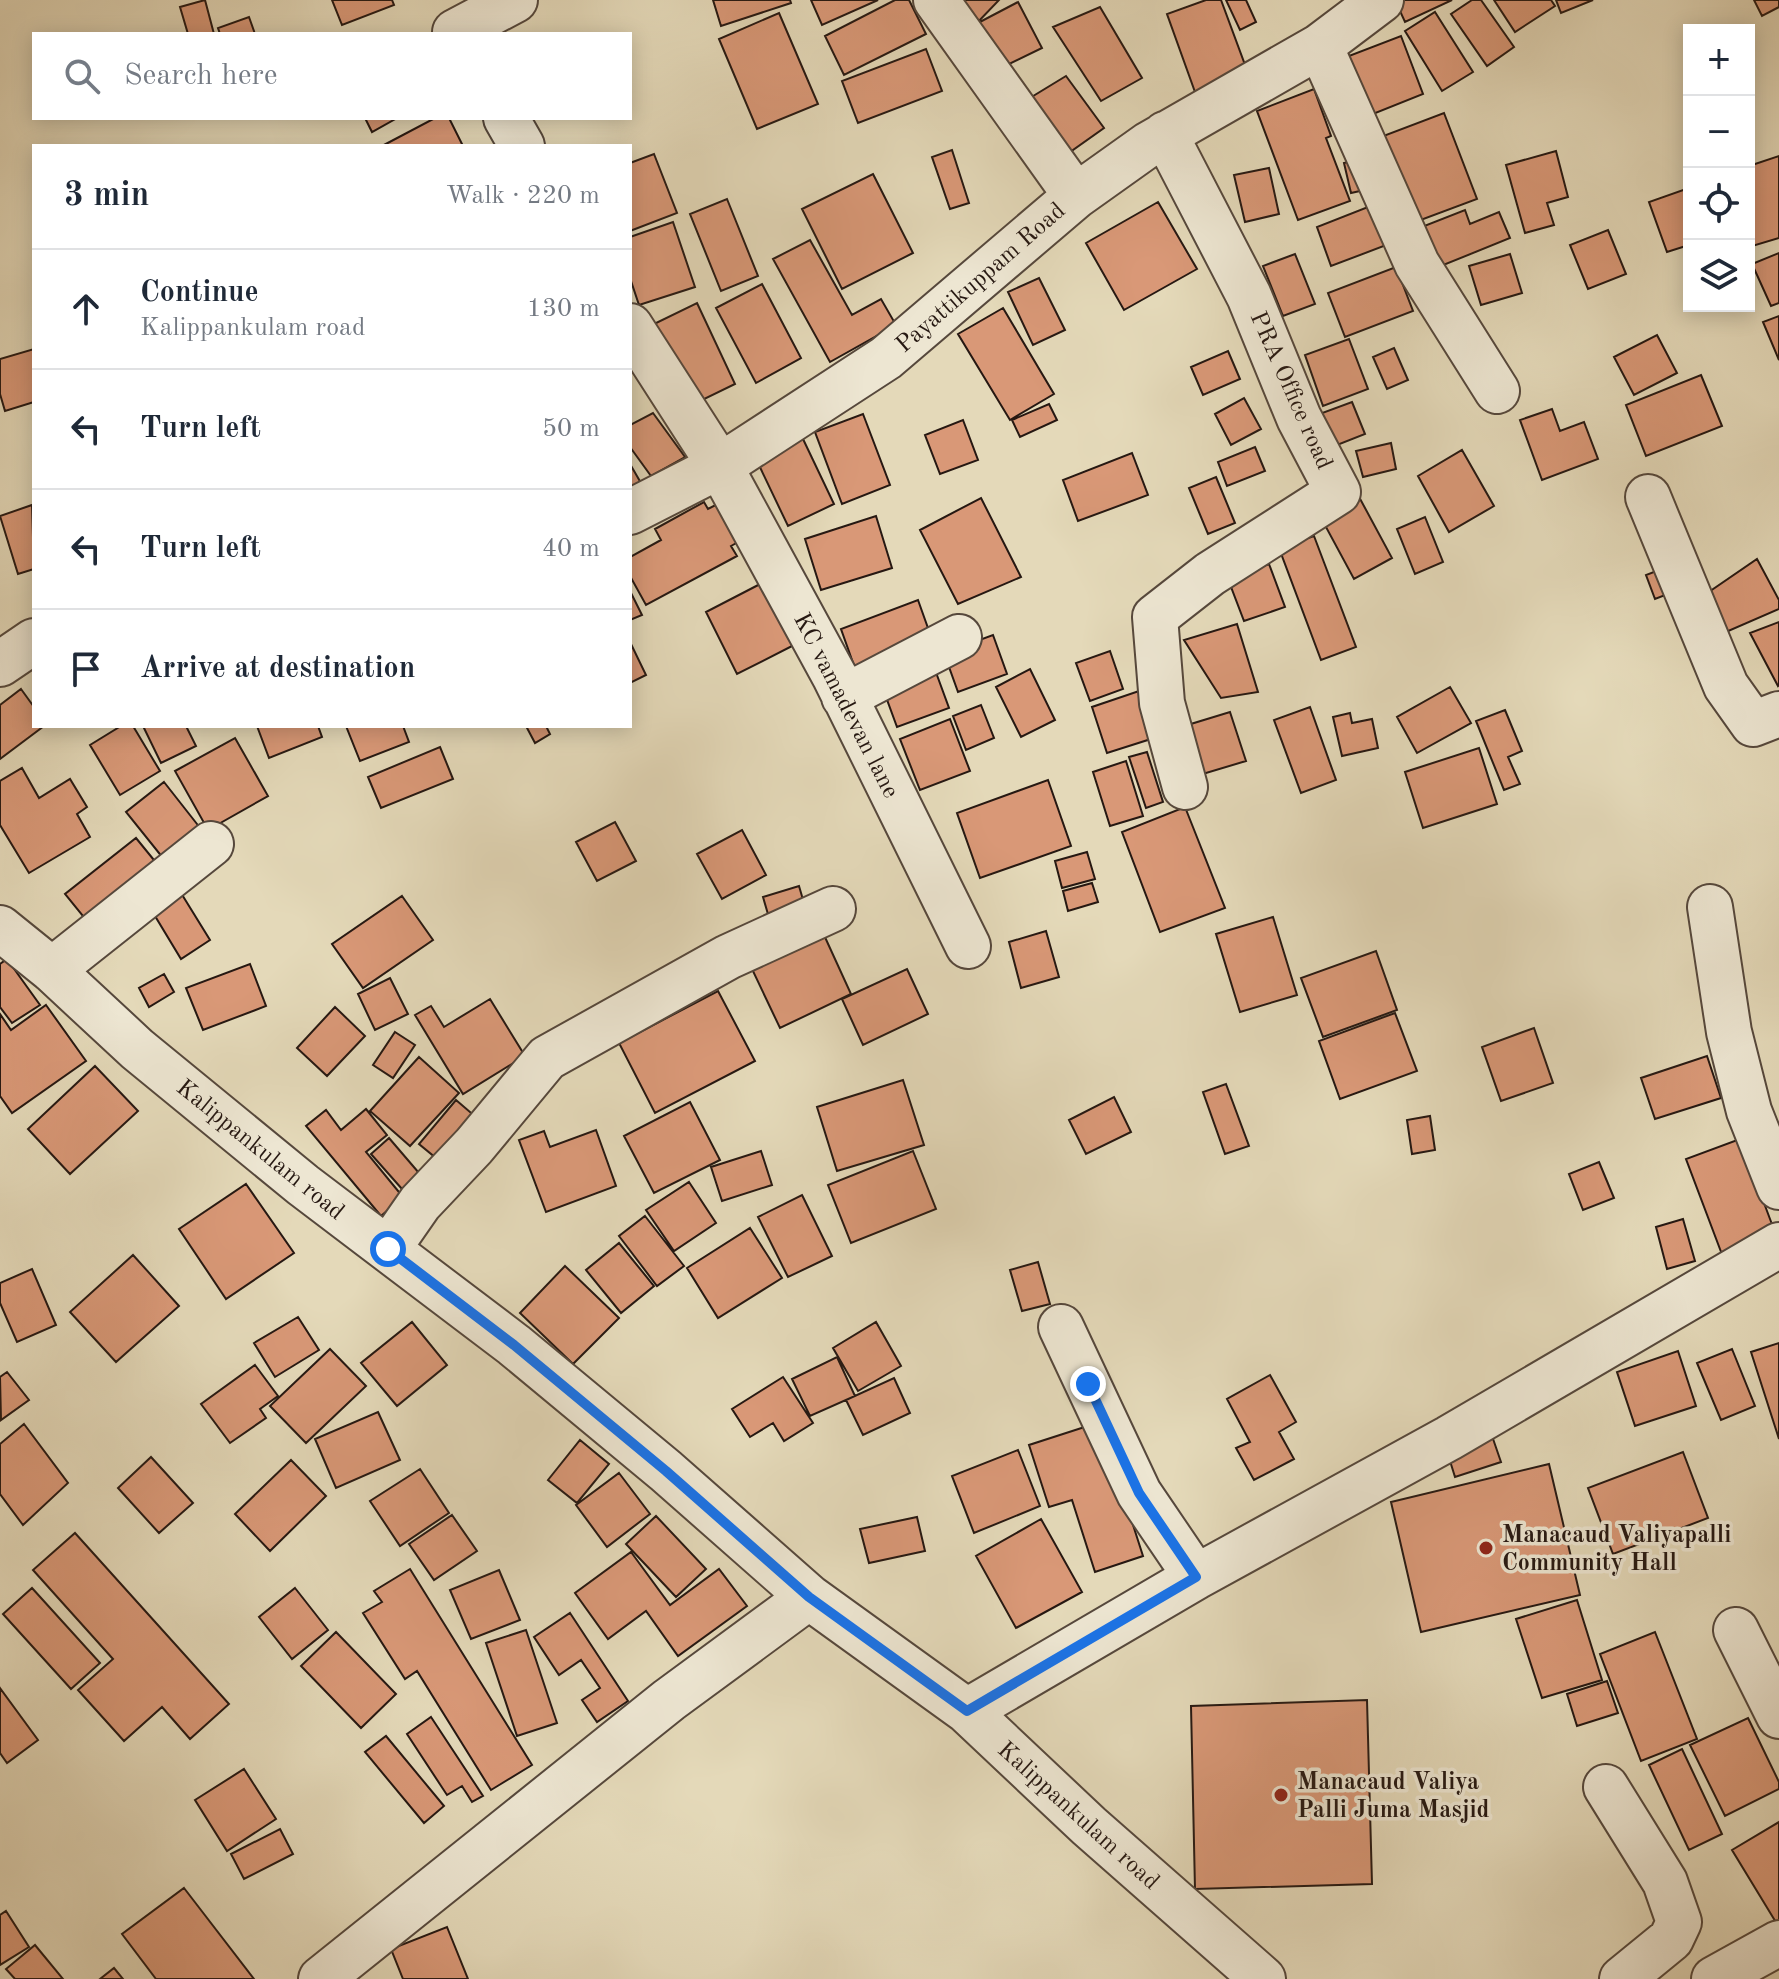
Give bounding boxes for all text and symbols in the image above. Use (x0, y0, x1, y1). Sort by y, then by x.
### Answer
map controls (1683, 24, 1755, 312)
button: + (1683, 24, 1755, 96)
search box (32, 32, 632, 120)
icon: search (60, 54, 104, 98)
text: Search here (124, 61, 278, 91)
button: − (1683, 96, 1755, 168)
button: locate (1683, 168, 1755, 240)
text: 3 min (64, 179, 149, 213)
text: Walk · 220 m (446, 183, 600, 209)
street label: Payattikuppam Road (892, 199, 1070, 358)
button: layers (1683, 240, 1755, 312)
text: Continue (140, 278, 259, 308)
icon: ahead (64, 287, 108, 331)
text: 130 m (527, 296, 600, 322)
street label: PRA Office road (1245, 308, 1336, 474)
text: Kalippankulam road (140, 315, 366, 341)
icon: left (64, 407, 108, 451)
text: Turn left (140, 414, 261, 444)
text: 50 m (542, 416, 600, 442)
icon: left (64, 527, 108, 571)
text: Turn left (140, 534, 261, 564)
text: 40 m (542, 536, 600, 562)
street label: KC vamadevan lane (788, 610, 902, 802)
icon: arrive (64, 647, 108, 691)
text: Arrive at destination (140, 654, 415, 684)
street label: Kalippankulam road (171, 1076, 348, 1225)
route start (370, 1231, 406, 1267)
route end (1070, 1366, 1106, 1402)
place label: Manacaud Valiyapalli Community Hall (1502, 1524, 1731, 1576)
marker: Manacaud Valiyapalli Community Hall (1477, 1539, 1495, 1557)
street label: Kalippankulam road (992, 1738, 1163, 1895)
place label: Manacaud Valiya Palli Juma Masjid (1297, 1771, 1490, 1823)
marker: Manacaud Valiya Palli Juma Masjid (1272, 1786, 1290, 1804)

